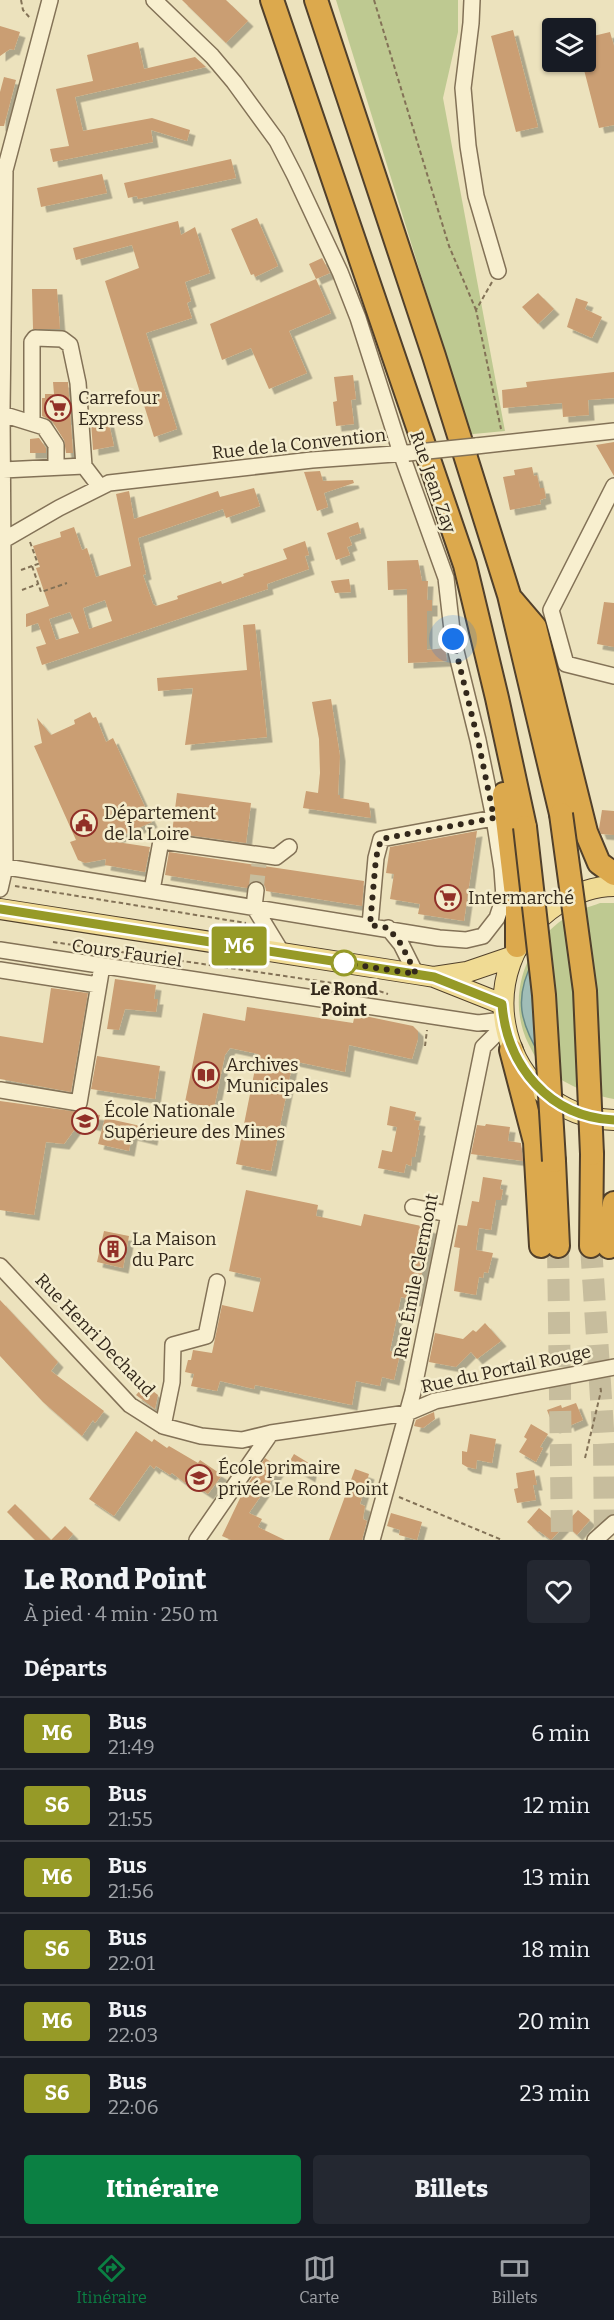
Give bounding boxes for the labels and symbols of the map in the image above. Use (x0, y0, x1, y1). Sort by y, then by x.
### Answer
place label: Carrefour Express (78, 387, 160, 430)
supermarket icon: Carrefour Express (43, 393, 73, 423)
street label: Rue de la Convention (211, 424, 388, 464)
street label: Rue Jean Zay (405, 428, 461, 536)
your location (438, 624, 468, 654)
place label: Département de la Loire (104, 802, 217, 845)
public building icon: Département de la Loire (69, 808, 99, 838)
supermarket icon: Intermarché (433, 883, 463, 913)
place label: Intermarché (468, 887, 574, 909)
line badge: M6 (212, 926, 266, 966)
street label: Cours Fauriel (70, 934, 184, 972)
marker: Le Rond Point (331, 950, 357, 976)
place label: Le Rond Point (310, 978, 378, 1021)
place label: Archives Municipales (226, 1054, 329, 1097)
library icon: Archives Municipales (191, 1060, 221, 1090)
place label: École Nationale Supérieure des Mines (104, 1099, 285, 1143)
school or university icon: École Nationale Supérieure des Mines (70, 1106, 100, 1136)
street label: Rue Émile Clermont (388, 1191, 443, 1360)
place label: La Maison du Parc (132, 1228, 217, 1271)
building icon: La Maison du Parc (98, 1234, 128, 1264)
street label: Rue Henri Dechaud (31, 1269, 160, 1401)
street label: Rue du Portail Rouge (419, 1340, 593, 1398)
place label: École primaire privée Le Rond Point (218, 1456, 389, 1500)
school or university icon: École primaire privée Le Rond Point (184, 1463, 214, 1493)

